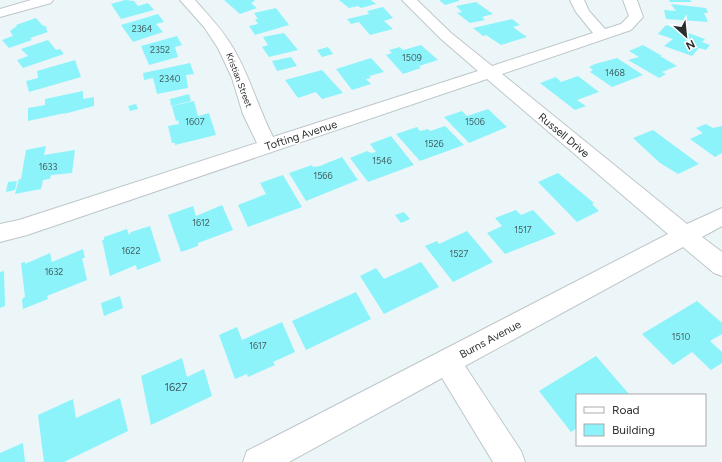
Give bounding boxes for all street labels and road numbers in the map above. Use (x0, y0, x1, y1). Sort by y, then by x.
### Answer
street label: Kristian Street (224, 51, 255, 109)
street label: Russell Drive (536, 110, 592, 160)
street label: Tofting Avenue (263, 118, 339, 153)
street label: Burns Avenue (457, 318, 523, 361)

